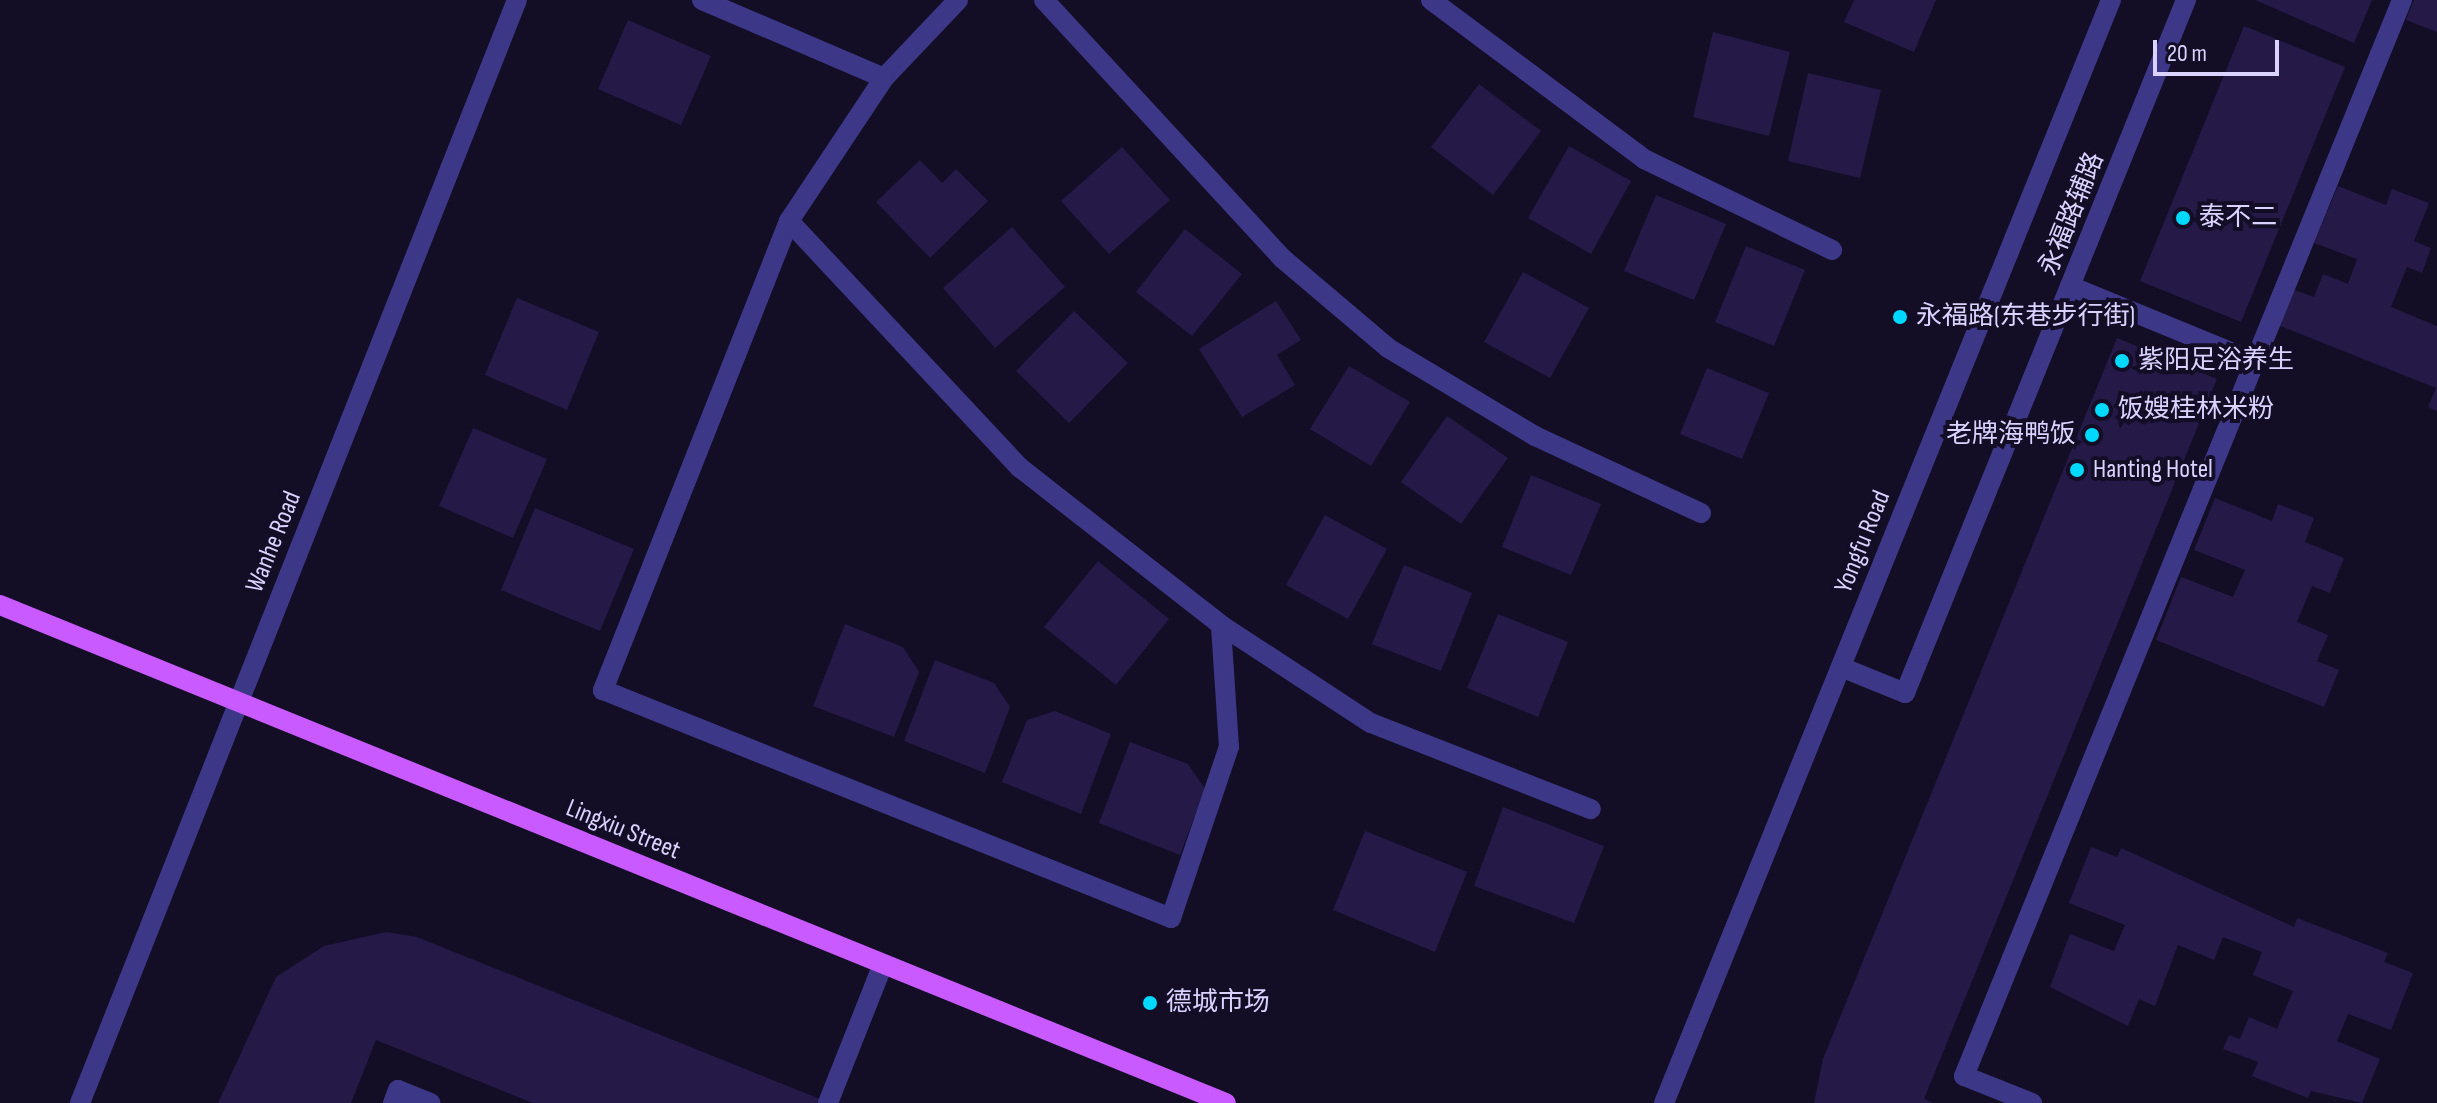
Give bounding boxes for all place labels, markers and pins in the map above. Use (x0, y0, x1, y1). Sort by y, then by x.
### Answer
place label: 泰不二 (2199, 202, 2277, 234)
marker: 泰不二 (2174, 209, 2192, 227)
place label: 永福路(东巷步行街) (1916, 301, 2135, 333)
marker: 永福路(东巷步行街) (1891, 308, 1909, 326)
place label: 紫阳足浴养生 (2138, 345, 2294, 377)
marker: 紫阳足浴养生 (2113, 352, 2131, 370)
place label: 饭嫂桂林米粉 (2118, 394, 2274, 426)
marker: 饭嫂桂林米粉 (2093, 401, 2111, 419)
place label: 老牌海鸭饭 (1946, 419, 2076, 451)
marker: 老牌海鸭饭 (2083, 426, 2101, 444)
place label: Hanting Hotel (2093, 454, 2213, 486)
marker: Hanting Hotel (2068, 461, 2086, 479)
place label: 德城市场 (1166, 987, 1270, 1019)
marker: 德城市场 (1141, 994, 1159, 1012)

